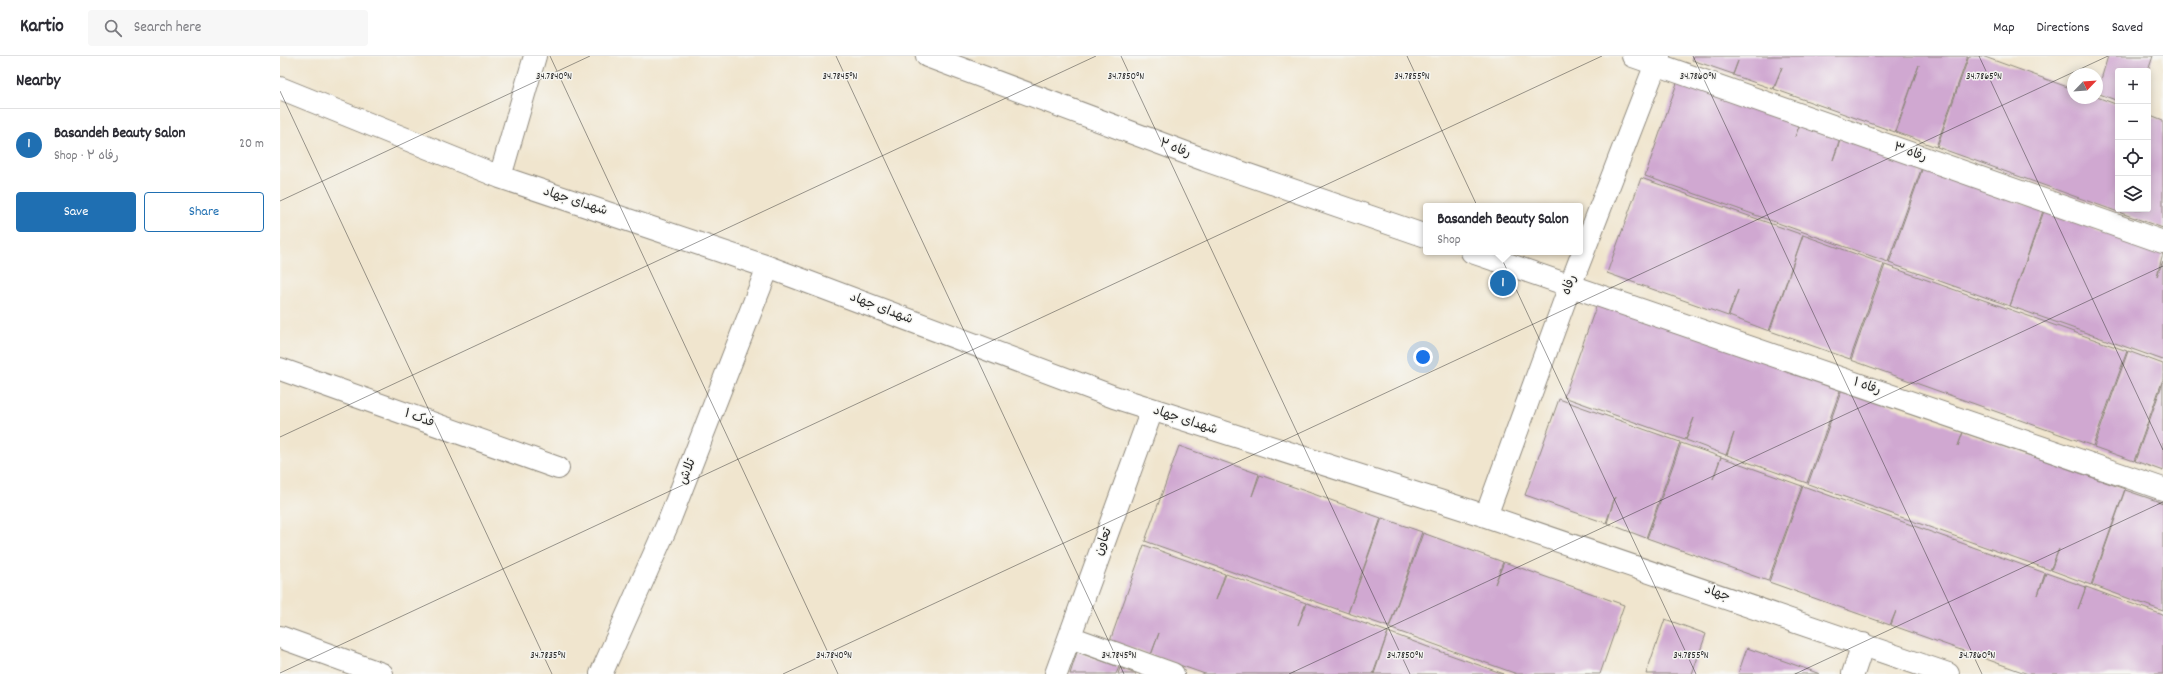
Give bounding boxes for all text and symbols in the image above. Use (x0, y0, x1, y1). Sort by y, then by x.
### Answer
search box (88, 10, 368, 46)
text: Kartio (20, 14, 64, 41)
icon: search (102, 17, 124, 39)
text: Search here (134, 17, 201, 39)
text: Map (1993, 18, 2015, 38)
text: Directions (2037, 18, 2090, 38)
text: Saved (2112, 18, 2143, 38)
north arrow (2067, 68, 2103, 104)
map controls (2115, 68, 2151, 212)
button: + (2115, 68, 2151, 104)
text: Nearby (16, 70, 60, 94)
text: 34.7840°N (536, 70, 572, 84)
text: 34.7845°N (822, 70, 858, 84)
text: 34.7850°N (1108, 70, 1144, 84)
text: 34.7855°N (1394, 70, 1430, 84)
text: 34.7860°N (1680, 70, 1716, 84)
text: 34.7865°N (1966, 70, 2002, 84)
button: − (2115, 104, 2151, 140)
text: Basandeh Beauty Salon (54, 123, 185, 145)
street label: رفاه ۲ (1157, 134, 1193, 164)
text: 1 (28, 135, 30, 154)
text: 20 m (239, 135, 264, 154)
street label: رفاه ۳ (1891, 138, 1929, 168)
button: locate (2115, 140, 2151, 176)
text: Shop · رفاه ۲ (54, 147, 119, 166)
button: layers (2115, 176, 2151, 212)
street label: شهدای جهاد (540, 183, 610, 221)
button: Save (16, 192, 136, 232)
button: Share (144, 192, 264, 232)
popup (1423, 203, 1583, 255)
text: Basandeh Beauty Salon (1437, 209, 1569, 231)
text: Shop (1437, 231, 1461, 250)
pin: 1 (1490, 268, 1516, 298)
street label: رفاه (1557, 272, 1583, 298)
street label: شهدای جهاد (846, 288, 916, 330)
your location (1413, 347, 1433, 367)
street label: رفاه ۱ (1851, 373, 1883, 401)
street label: شهدای جهاد (1150, 402, 1220, 440)
street label: فدک ۱ (401, 405, 437, 433)
street label: تلاش (674, 456, 702, 488)
street label: تعاون (1090, 525, 1118, 559)
street label: جهاد (1701, 581, 1733, 607)
text: 34.7835°N (530, 649, 566, 663)
text: 34.7840°N (816, 649, 852, 663)
text: 34.7845°N (1101, 649, 1137, 663)
text: 34.7850°N (1387, 649, 1423, 663)
text: 34.7855°N (1673, 649, 1709, 663)
text: 34.7860°N (1959, 649, 1995, 663)

